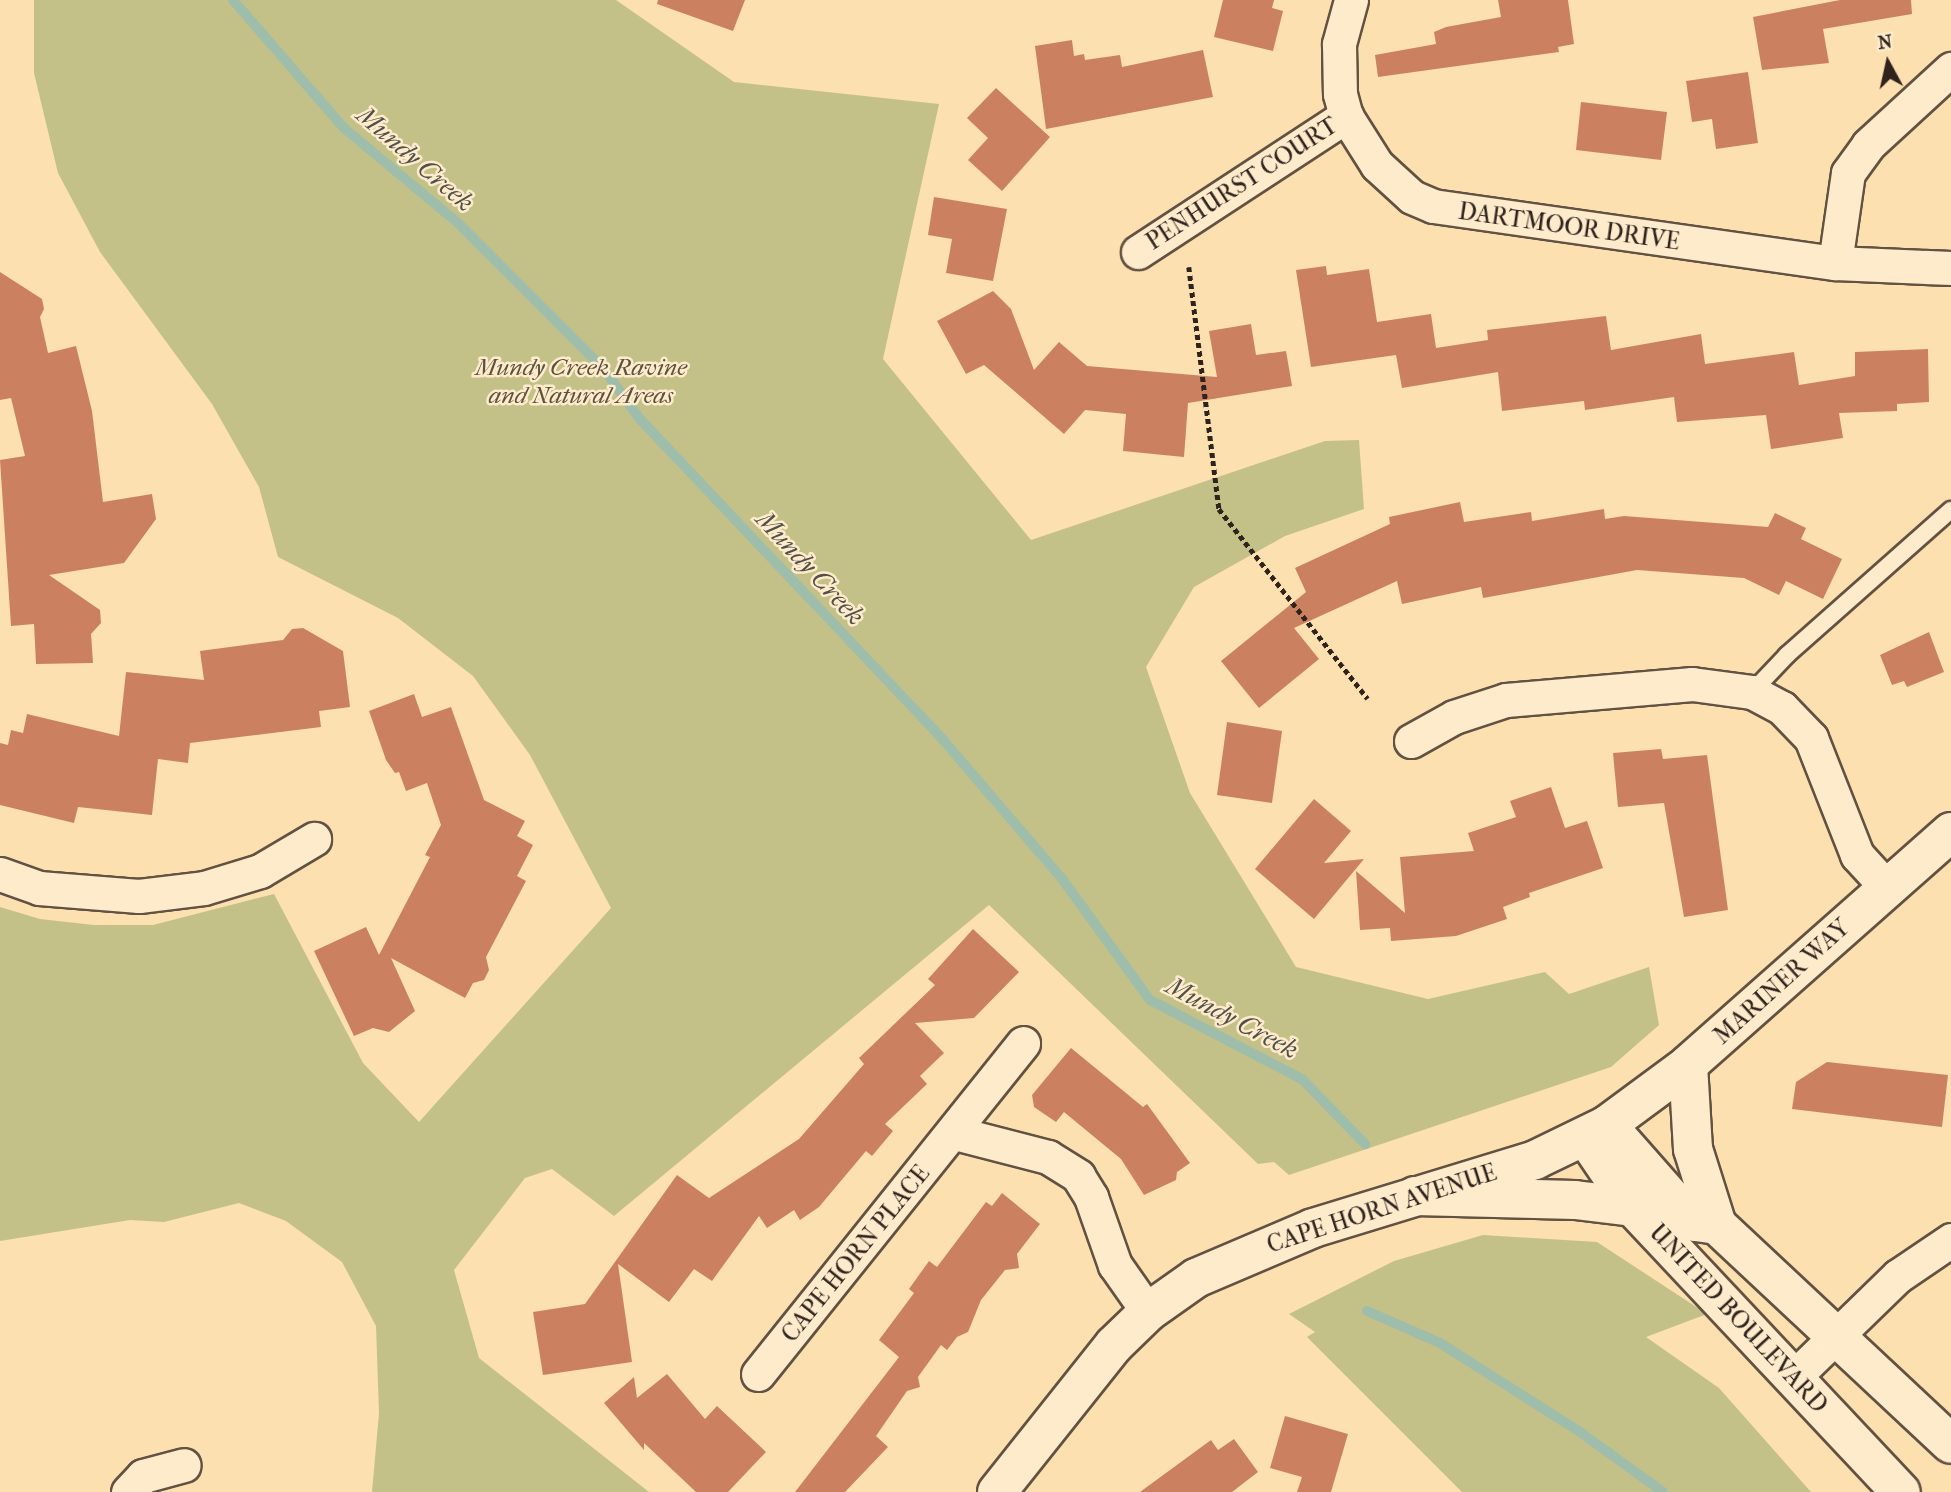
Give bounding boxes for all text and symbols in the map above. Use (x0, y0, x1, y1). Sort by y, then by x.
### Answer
north arrow (1853, 28, 1923, 98)
text: N (1876, 30, 1894, 54)
water label: Mundy Creek (350, 100, 480, 218)
street label: PENHURST COURT (1141, 111, 1343, 257)
street label: DARTMOOR DRIVE (1456, 197, 1682, 257)
park label: Mundy Creek Ravine and Natural Areas (475, 354, 687, 410)
water label: Mundy Creek (749, 504, 871, 632)
street label: MARINER WAY (1708, 913, 1856, 1051)
water label: Mundy Creek (1161, 970, 1303, 1066)
street label: CAPE HORN AVENUE (1263, 1158, 1501, 1260)
street label: CAPE HORN PLACE (776, 1160, 936, 1348)
street label: UNITED BOULEVARD (1643, 1218, 1833, 1420)

